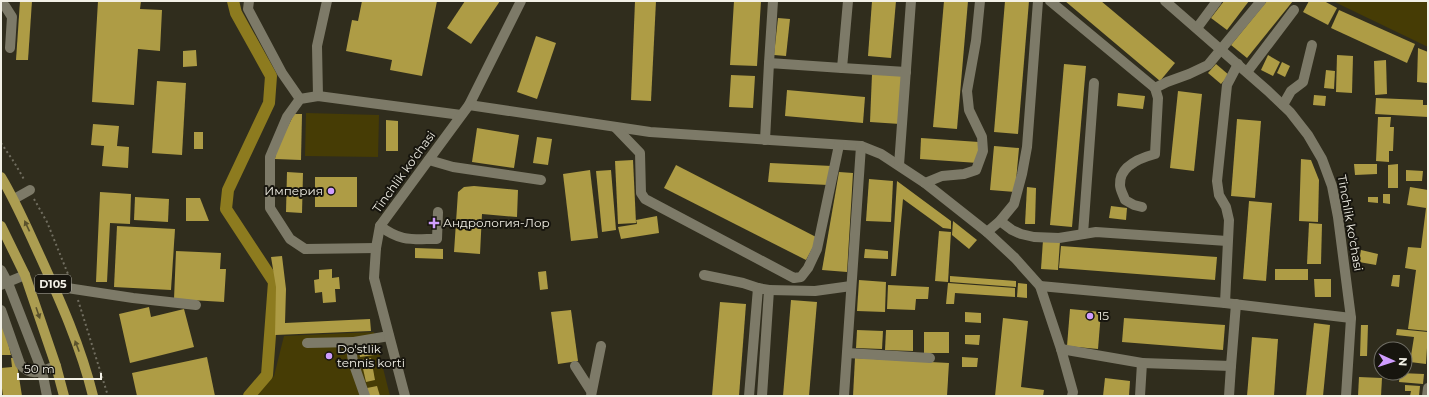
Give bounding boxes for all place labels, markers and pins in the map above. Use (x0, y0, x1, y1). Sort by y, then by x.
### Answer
place label: Империя (264, 183, 323, 198)
marker: Империя (326, 186, 336, 196)
place label: Андрология-Лор (443, 215, 550, 230)
marker: Андрология-Лор (428, 217, 440, 229)
place label: 15 (1098, 308, 1109, 323)
marker: 15 (1085, 311, 1095, 321)
place label: Do'stlik tennis korti (337, 341, 405, 370)
marker: Do'stlik tennis korti (324, 351, 334, 361)

